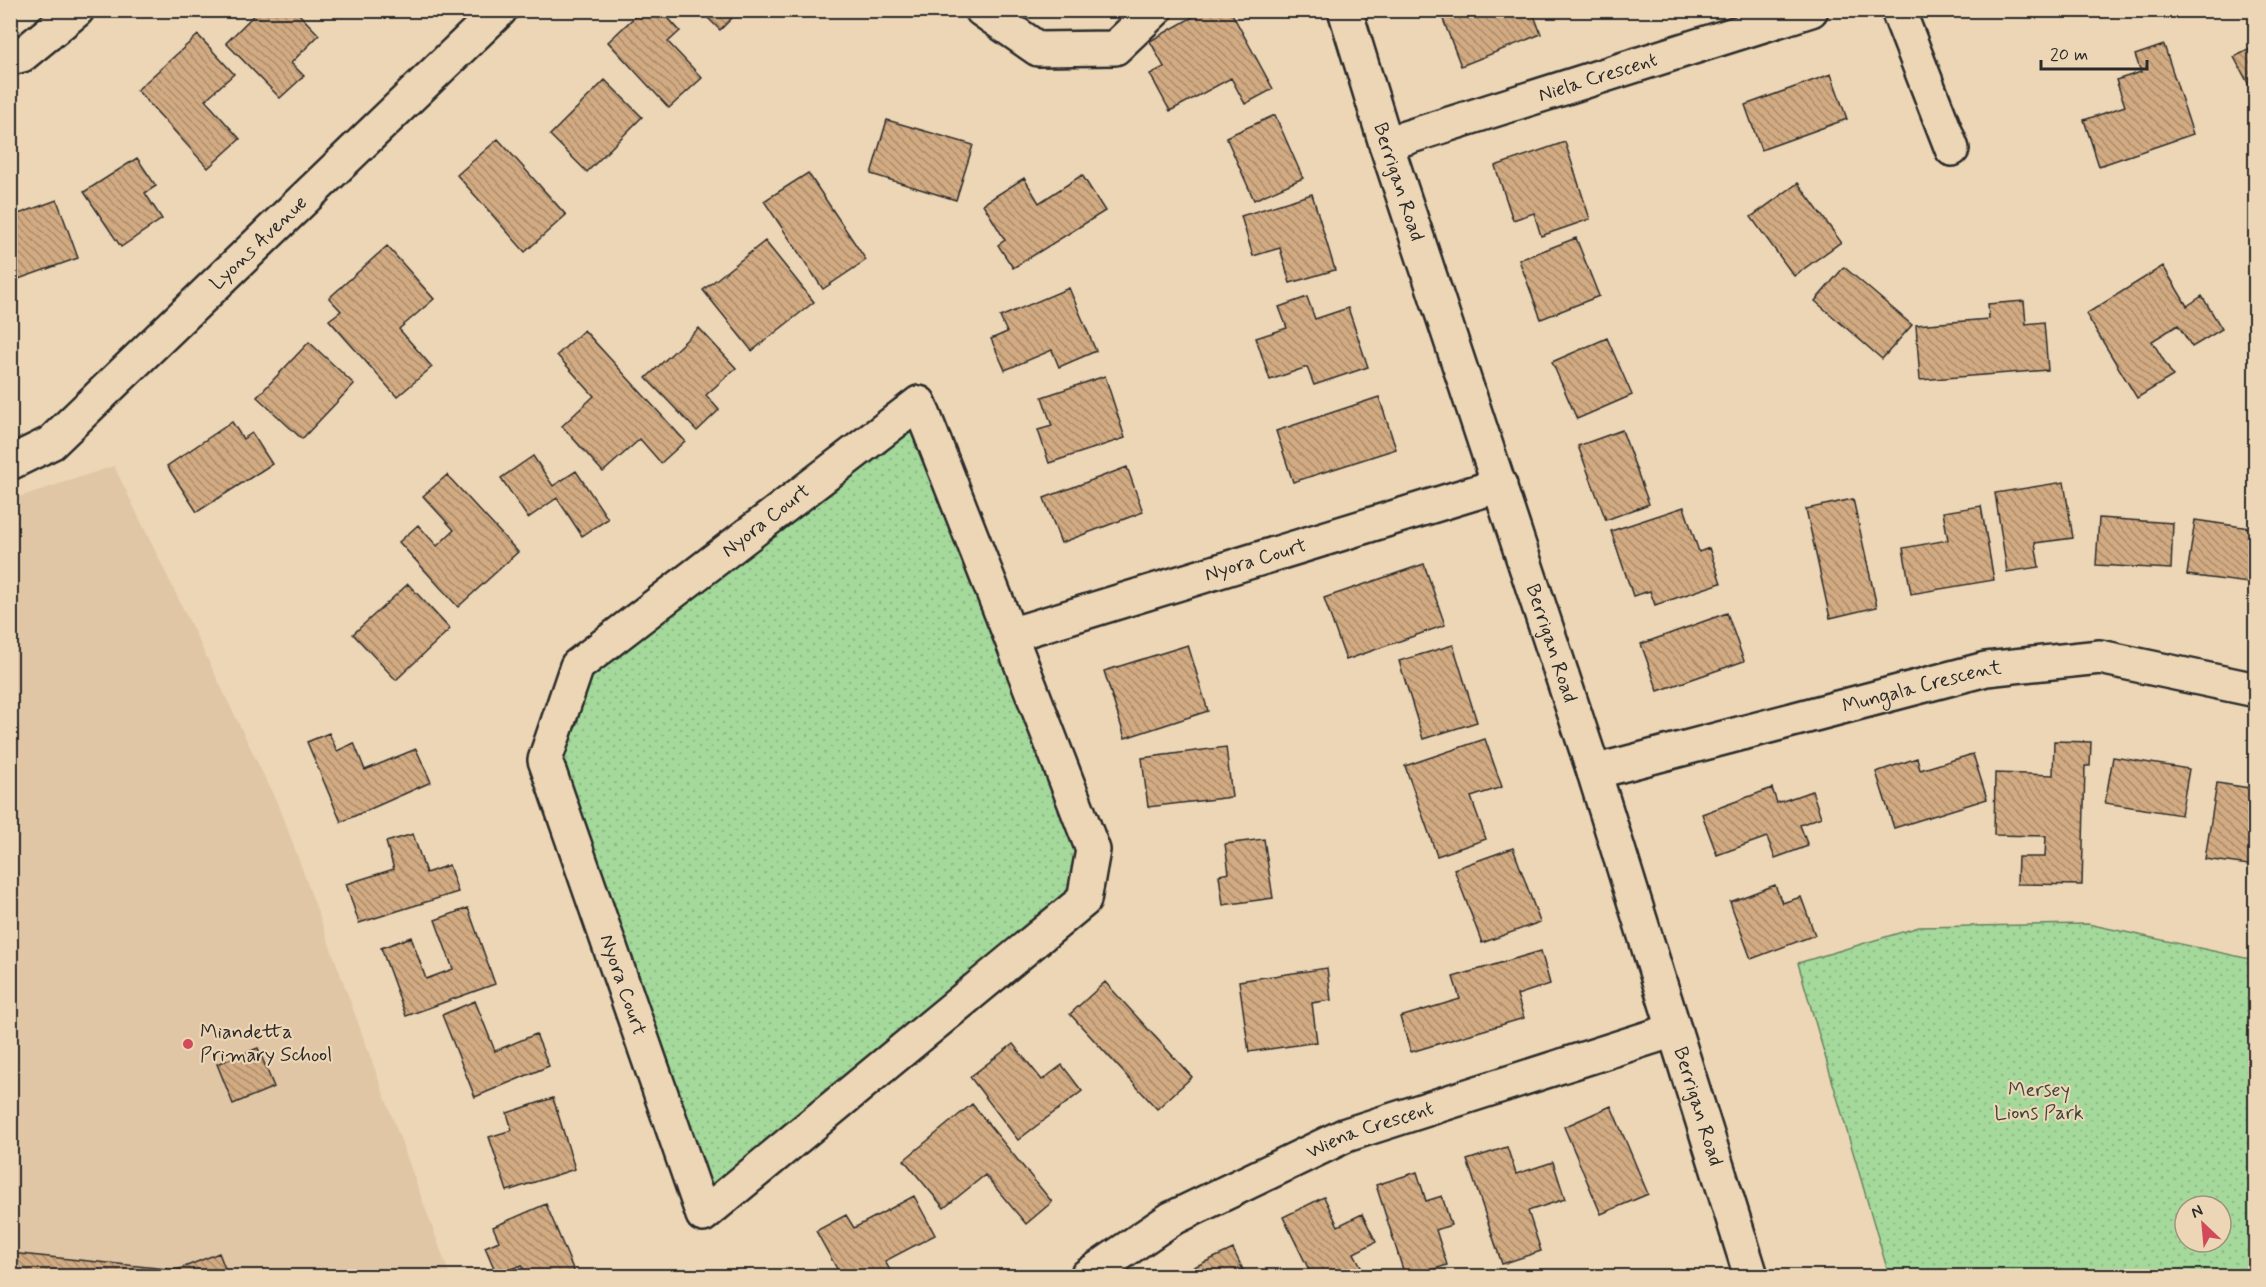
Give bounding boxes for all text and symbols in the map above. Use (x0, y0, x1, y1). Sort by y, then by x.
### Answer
scale bar (2041, 33, 2148, 71)
text: 20 m (2050, 43, 2088, 67)
street label: Niela Crescent (1535, 46, 1661, 109)
street label: Berrigan Road (1367, 119, 1431, 245)
street label: Lyons Avenue (204, 189, 313, 296)
street label: Nyora Court (716, 478, 816, 564)
street label: Nyora Court (1201, 532, 1310, 588)
street label: Berrigan Road (1519, 580, 1584, 706)
street label: Mungala Crescent (1839, 654, 2003, 720)
street label: Nyora Court (593, 931, 653, 1039)
place label: Miandetta Primary School (200, 1019, 332, 1069)
marker: Miandetta Primary School (181, 1037, 195, 1051)
street label: Berrigan Road (1667, 1044, 1729, 1169)
park label: Mersey Lions Park (1994, 1077, 2084, 1127)
street label: Wiena Crescent (1302, 1094, 1437, 1166)
north arrow (2173, 1194, 2233, 1254)
text: N (2188, 1200, 2206, 1224)

